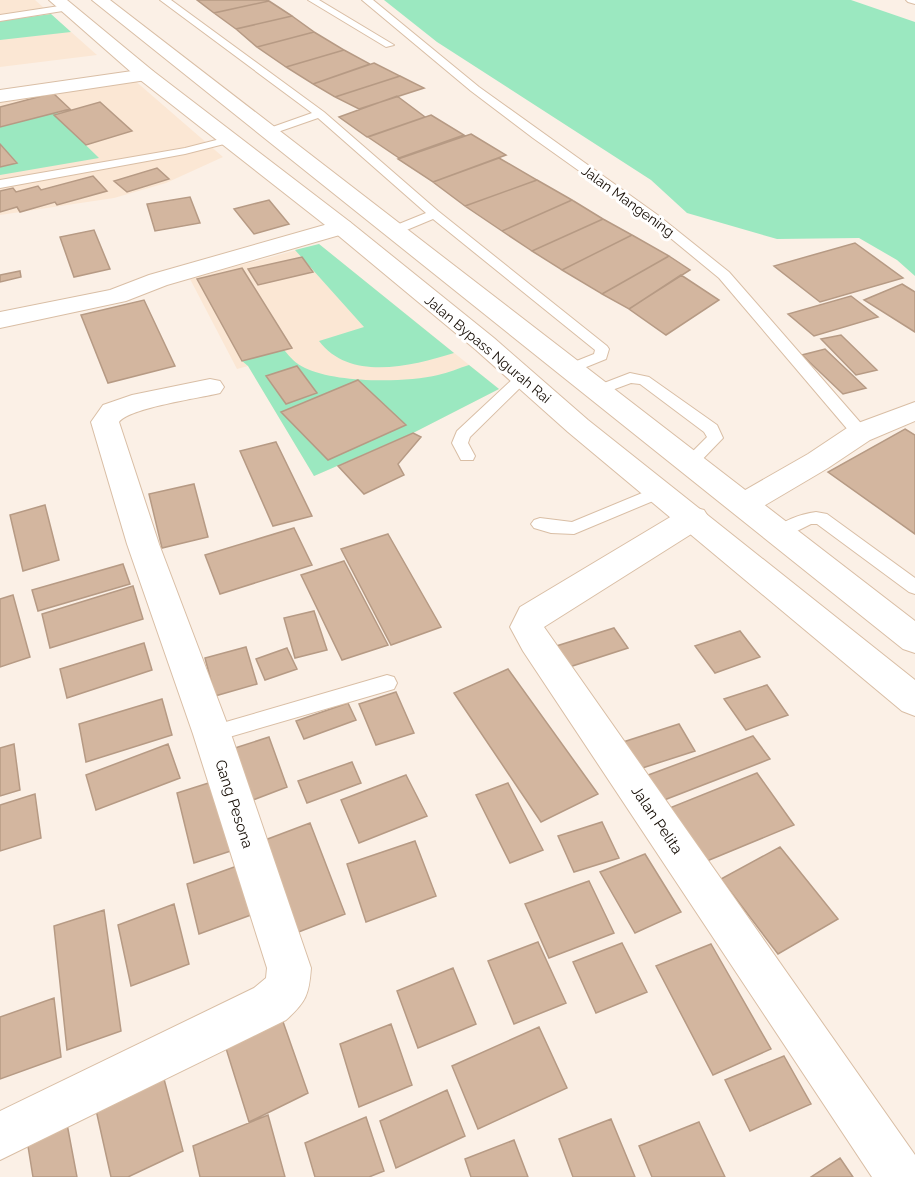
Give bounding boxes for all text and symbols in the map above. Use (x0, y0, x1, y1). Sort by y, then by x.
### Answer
street label: Jalan Mangening (579, 162, 677, 240)
street label: Jalan Bypass Ngurah Rai (422, 292, 554, 406)
street label: Gang Pesona (211, 758, 257, 850)
street label: Jalan Pelita (628, 782, 686, 858)

